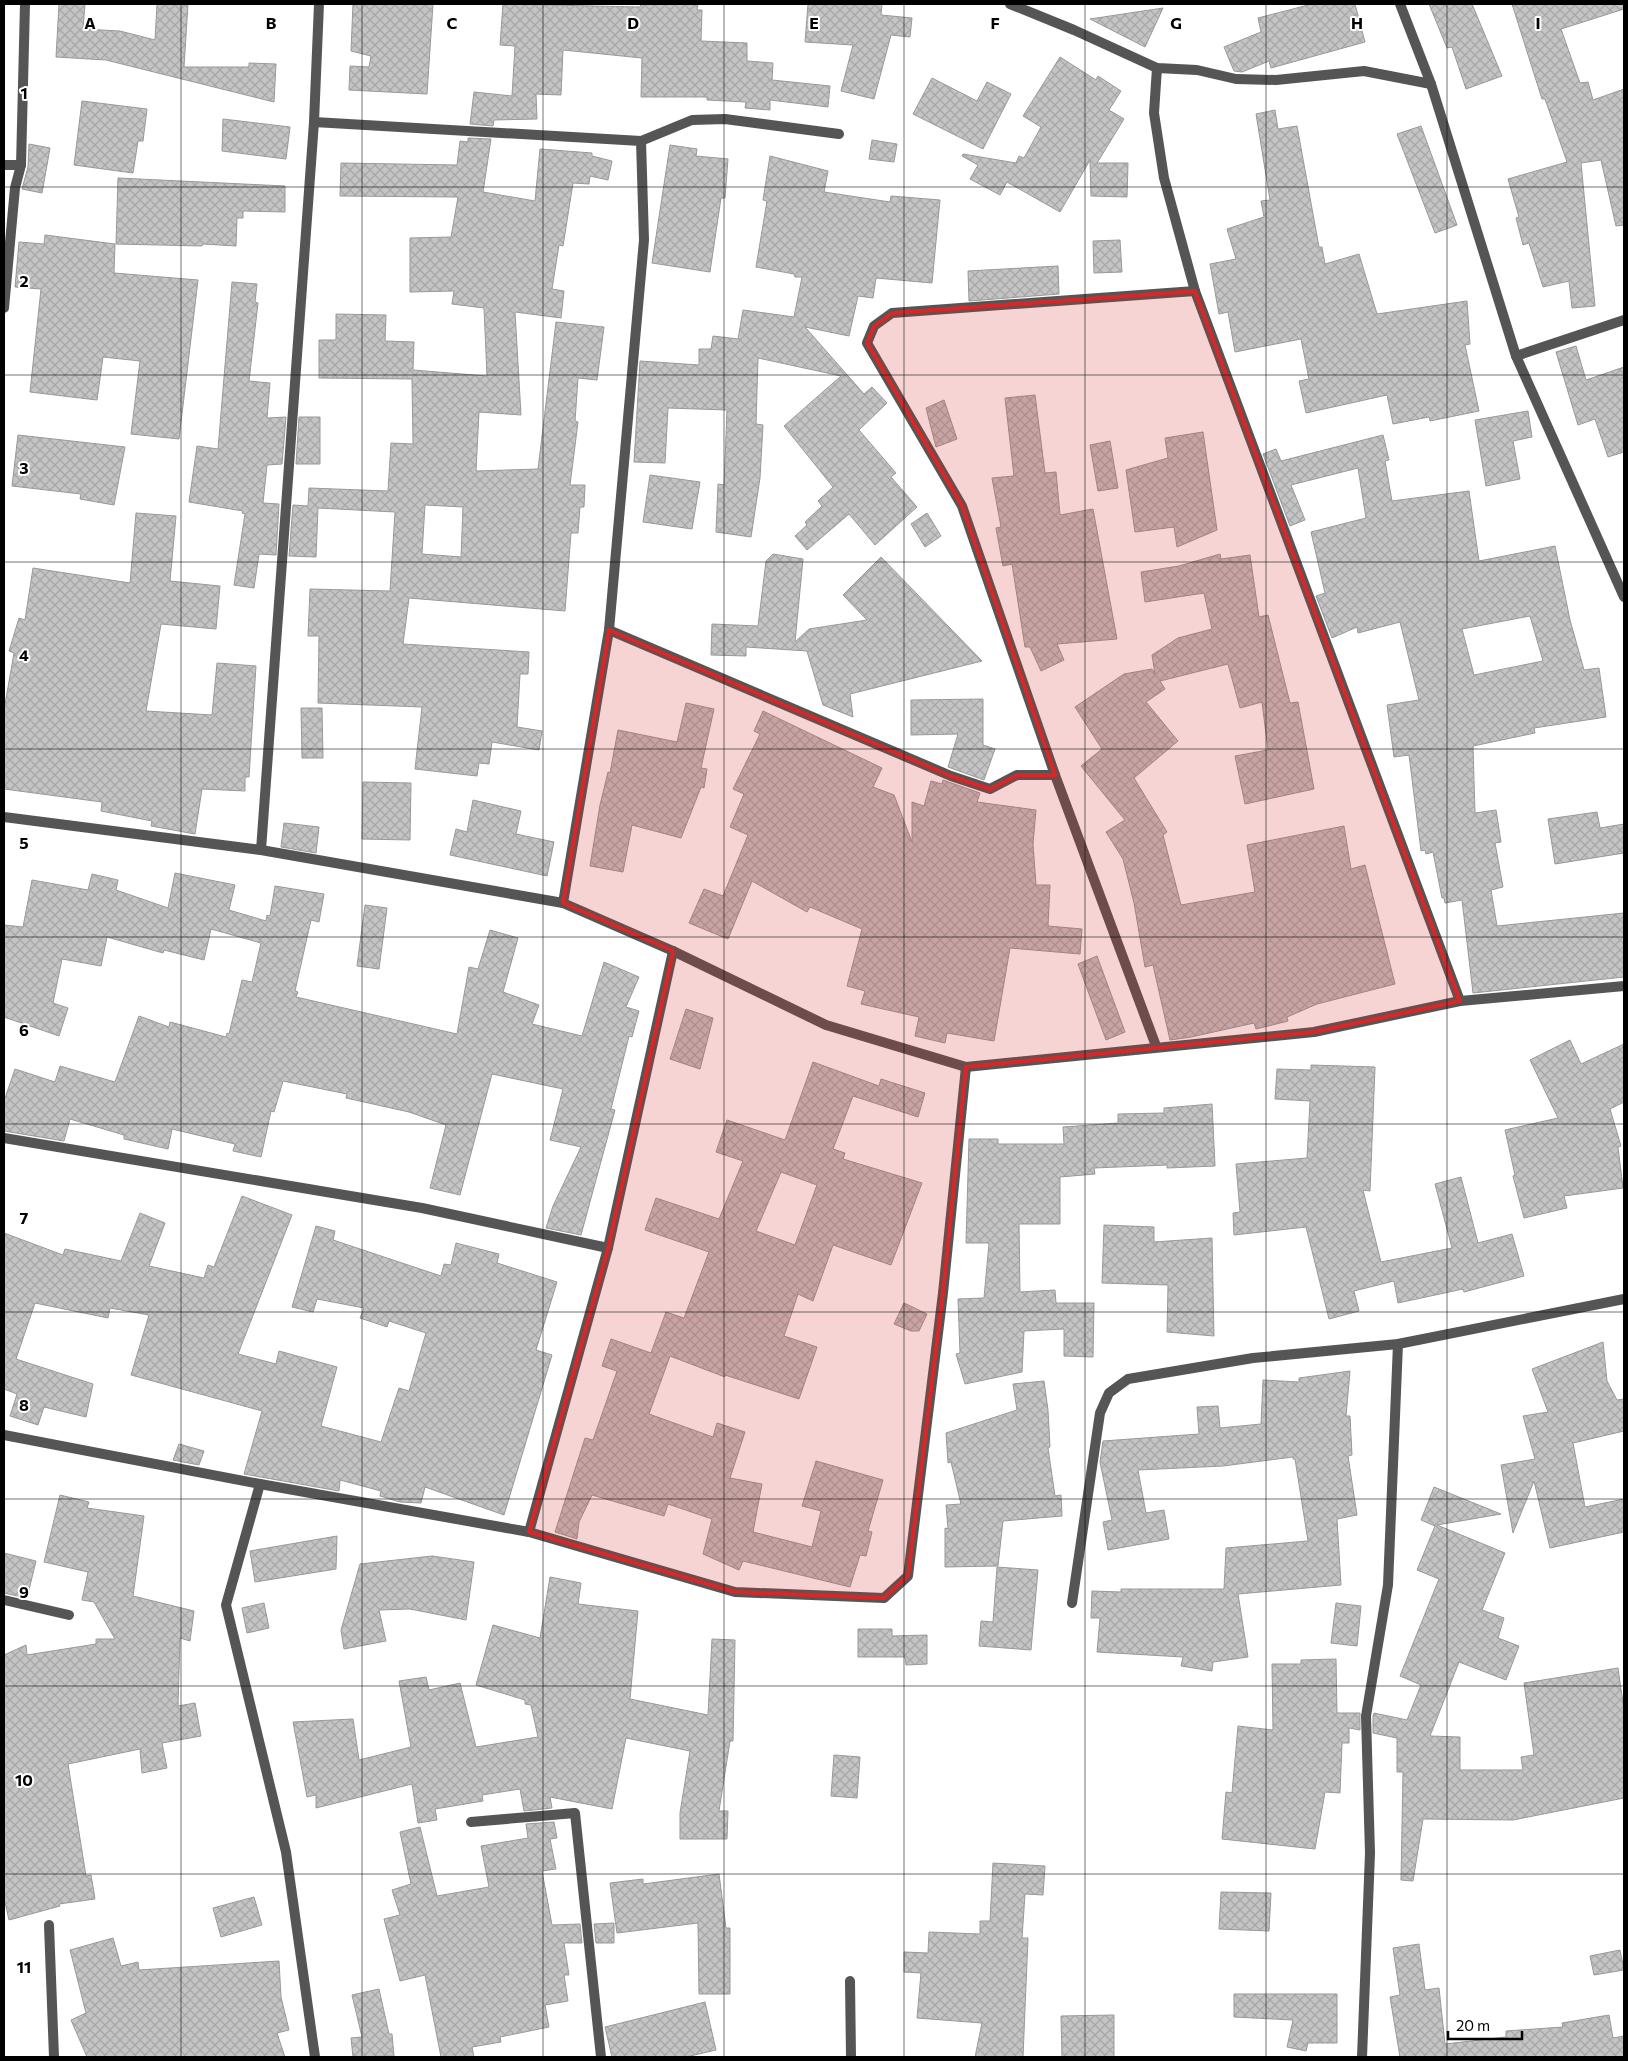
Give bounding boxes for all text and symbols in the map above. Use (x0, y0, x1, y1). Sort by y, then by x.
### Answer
text: A (84, 13, 96, 32)
text: B (266, 13, 277, 32)
text: C (447, 13, 458, 32)
text: D (627, 13, 639, 32)
text: E (809, 13, 819, 32)
text: F (990, 13, 1000, 32)
text: G (1170, 13, 1182, 32)
text: H (1351, 13, 1363, 32)
text: I (1535, 13, 1541, 32)
text: 1 (20, 83, 28, 102)
text: 2 (19, 271, 29, 290)
text: 3 (19, 458, 29, 477)
text: 4 (19, 645, 29, 664)
text: 5 (19, 833, 29, 852)
text: 6 (19, 1020, 29, 1039)
text: 7 (20, 1208, 29, 1227)
text: 8 (19, 1395, 29, 1414)
text: 9 (19, 1582, 29, 1601)
text: 10 (15, 1770, 33, 1789)
text: 11 (17, 1957, 31, 1976)
scale bar (1448, 2008, 1522, 2040)
text: 20 m (1456, 2016, 1490, 2034)

